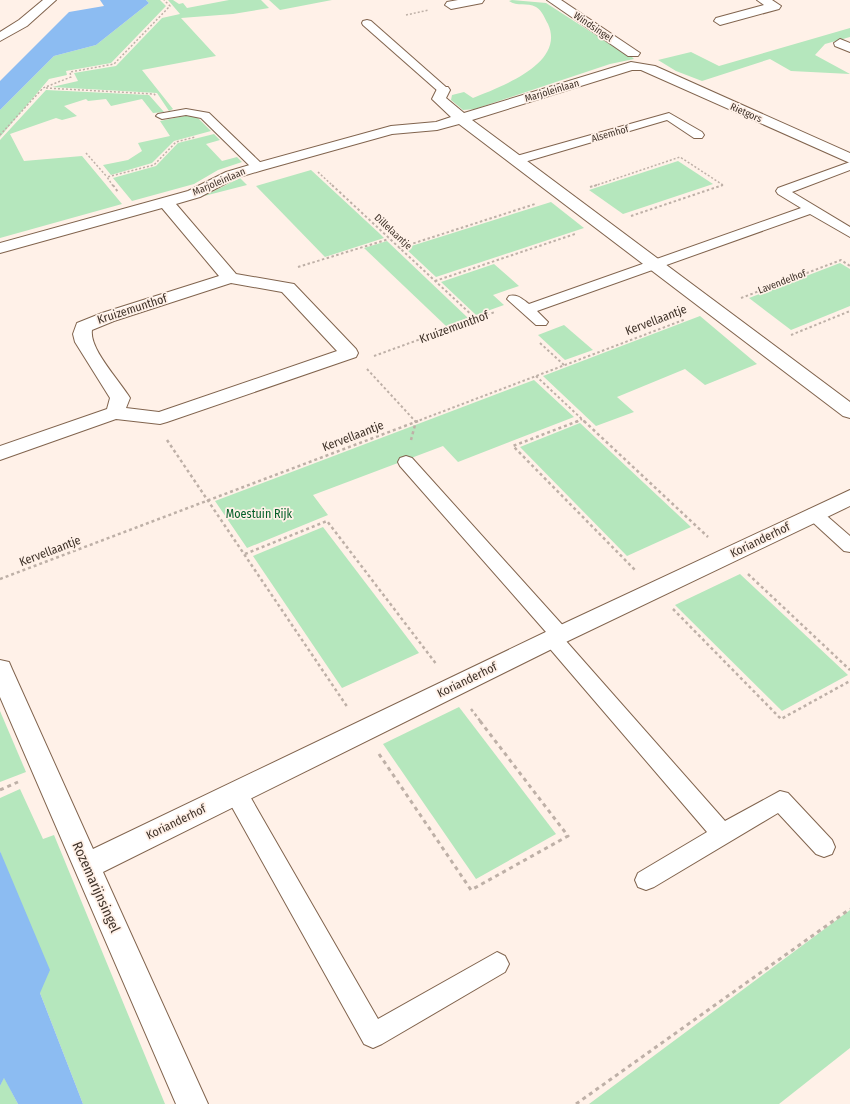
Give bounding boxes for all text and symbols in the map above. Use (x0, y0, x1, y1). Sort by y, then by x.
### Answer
street label: Windsingel (571, 9, 615, 45)
street label: Marjoleinlaan (523, 77, 581, 105)
street label: Rietgors (728, 101, 764, 125)
street label: Alsemhof (590, 123, 631, 145)
street label: Marjoleinlaan (191, 166, 247, 198)
street label: Dillelaantje (372, 212, 414, 252)
street label: Lavendelhof (756, 267, 808, 297)
street label: Kruizemunthof (95, 291, 170, 327)
street label: Kervellaantje (623, 302, 689, 338)
street label: Kruizemunthof (418, 308, 492, 346)
street label: Kervellaantje (320, 418, 386, 454)
park label: Moestuin Rijk (226, 507, 293, 521)
street label: Korianderhof (728, 519, 793, 560)
street label: Kervellaantje (17, 533, 83, 569)
street label: Korianderhof (435, 659, 500, 700)
street label: Korianderhof (144, 801, 209, 842)
street label: Rozemarijnsingel (68, 839, 124, 935)

